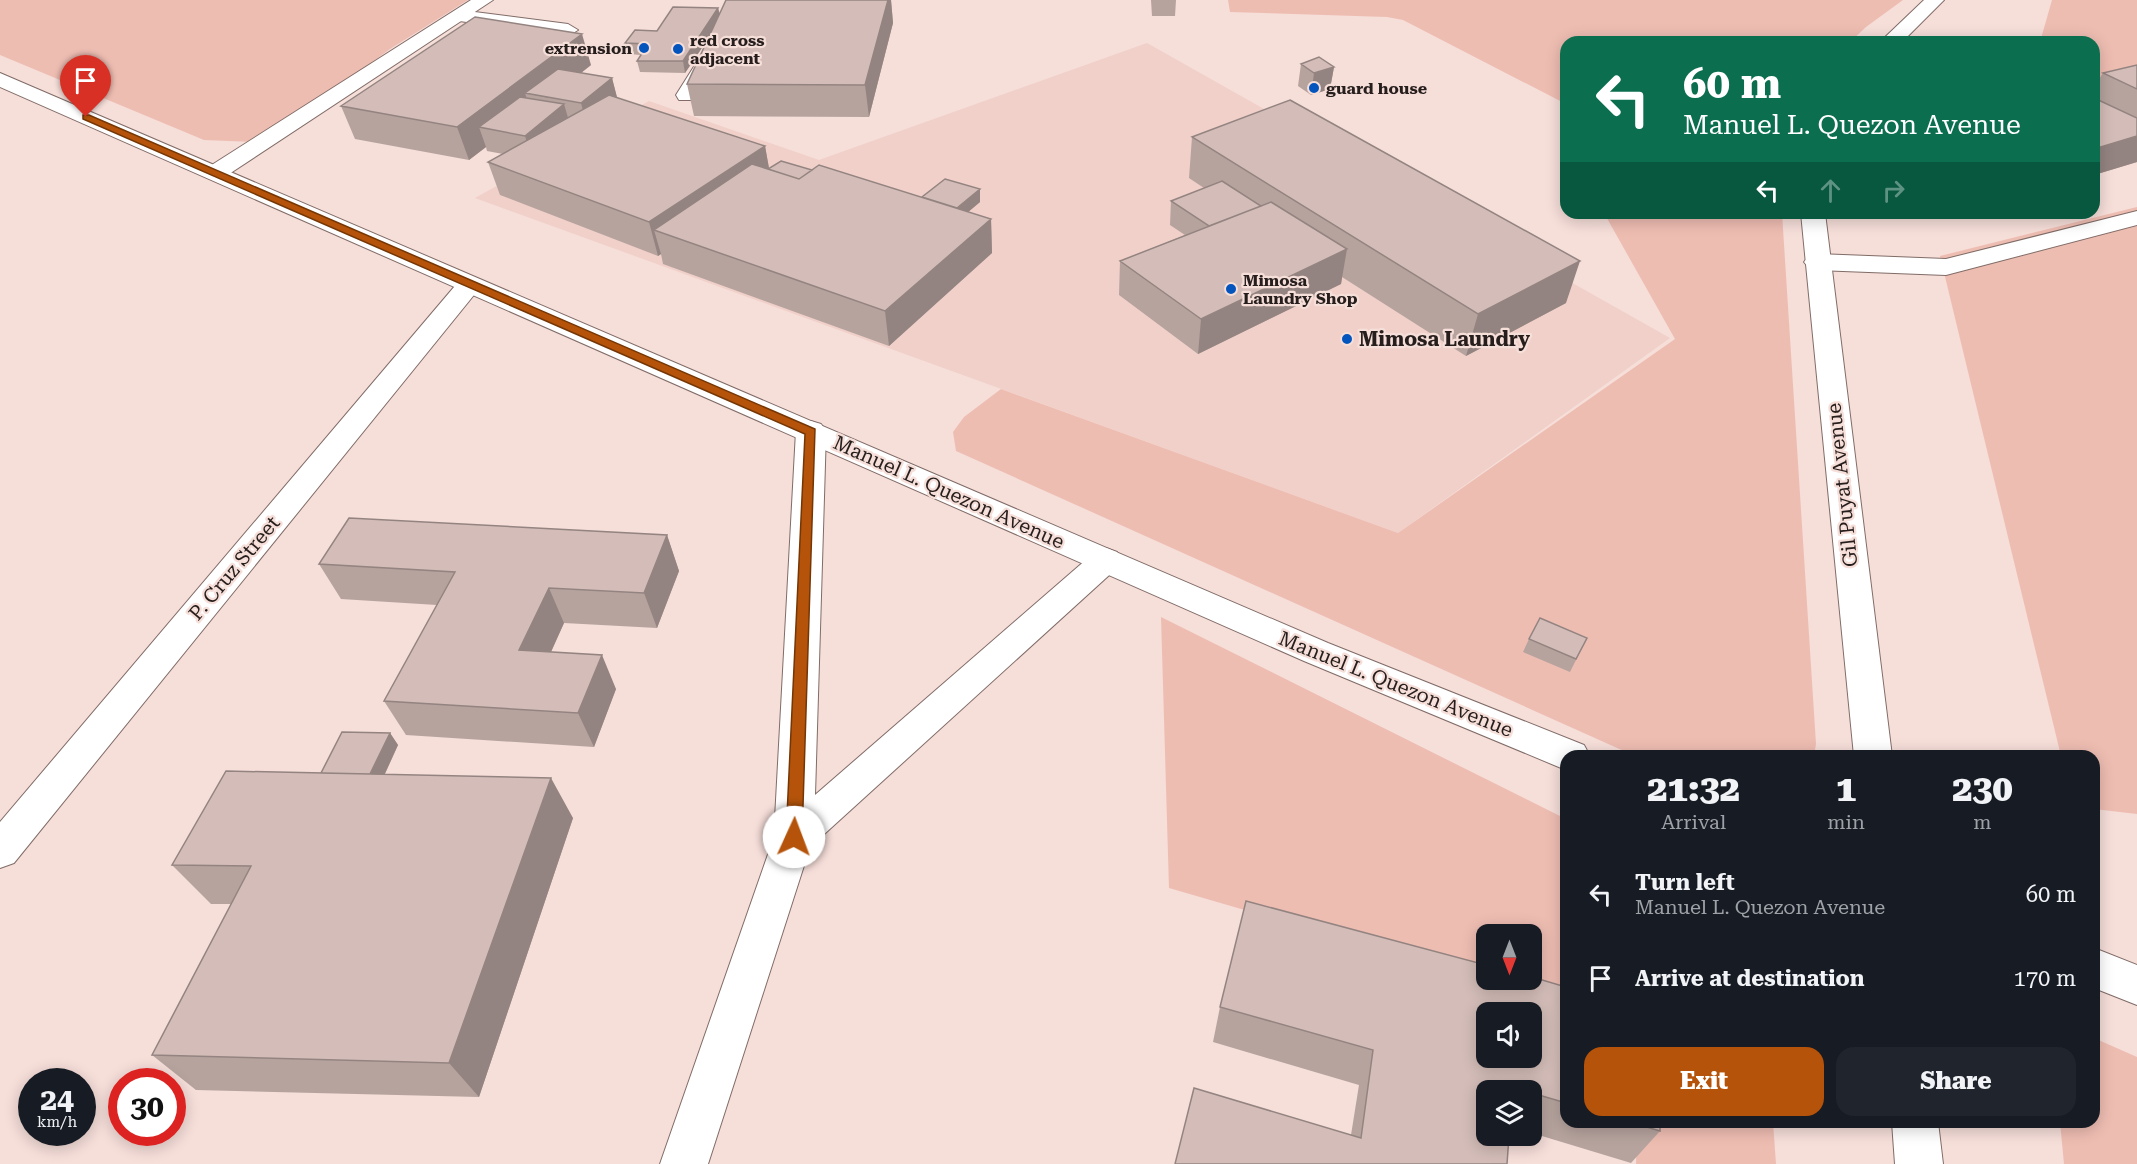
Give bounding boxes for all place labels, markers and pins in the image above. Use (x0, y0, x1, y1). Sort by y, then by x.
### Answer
place label: red cross adjacent (690, 31, 765, 68)
place label: extrension (545, 39, 632, 58)
marker: extrension (637, 41, 651, 55)
marker: red cross adjacent (671, 42, 685, 56)
pin (60, 55, 111, 117)
place label: guard house (1325, 79, 1427, 98)
marker: guard house (1307, 81, 1321, 95)
place label: Mimosa Laundry Shop (1243, 271, 1358, 308)
marker: Mimosa Laundry Shop (1224, 282, 1238, 296)
place label: Mimosa Laundry (1359, 327, 1530, 351)
marker: Mimosa Laundry (1340, 332, 1354, 346)

